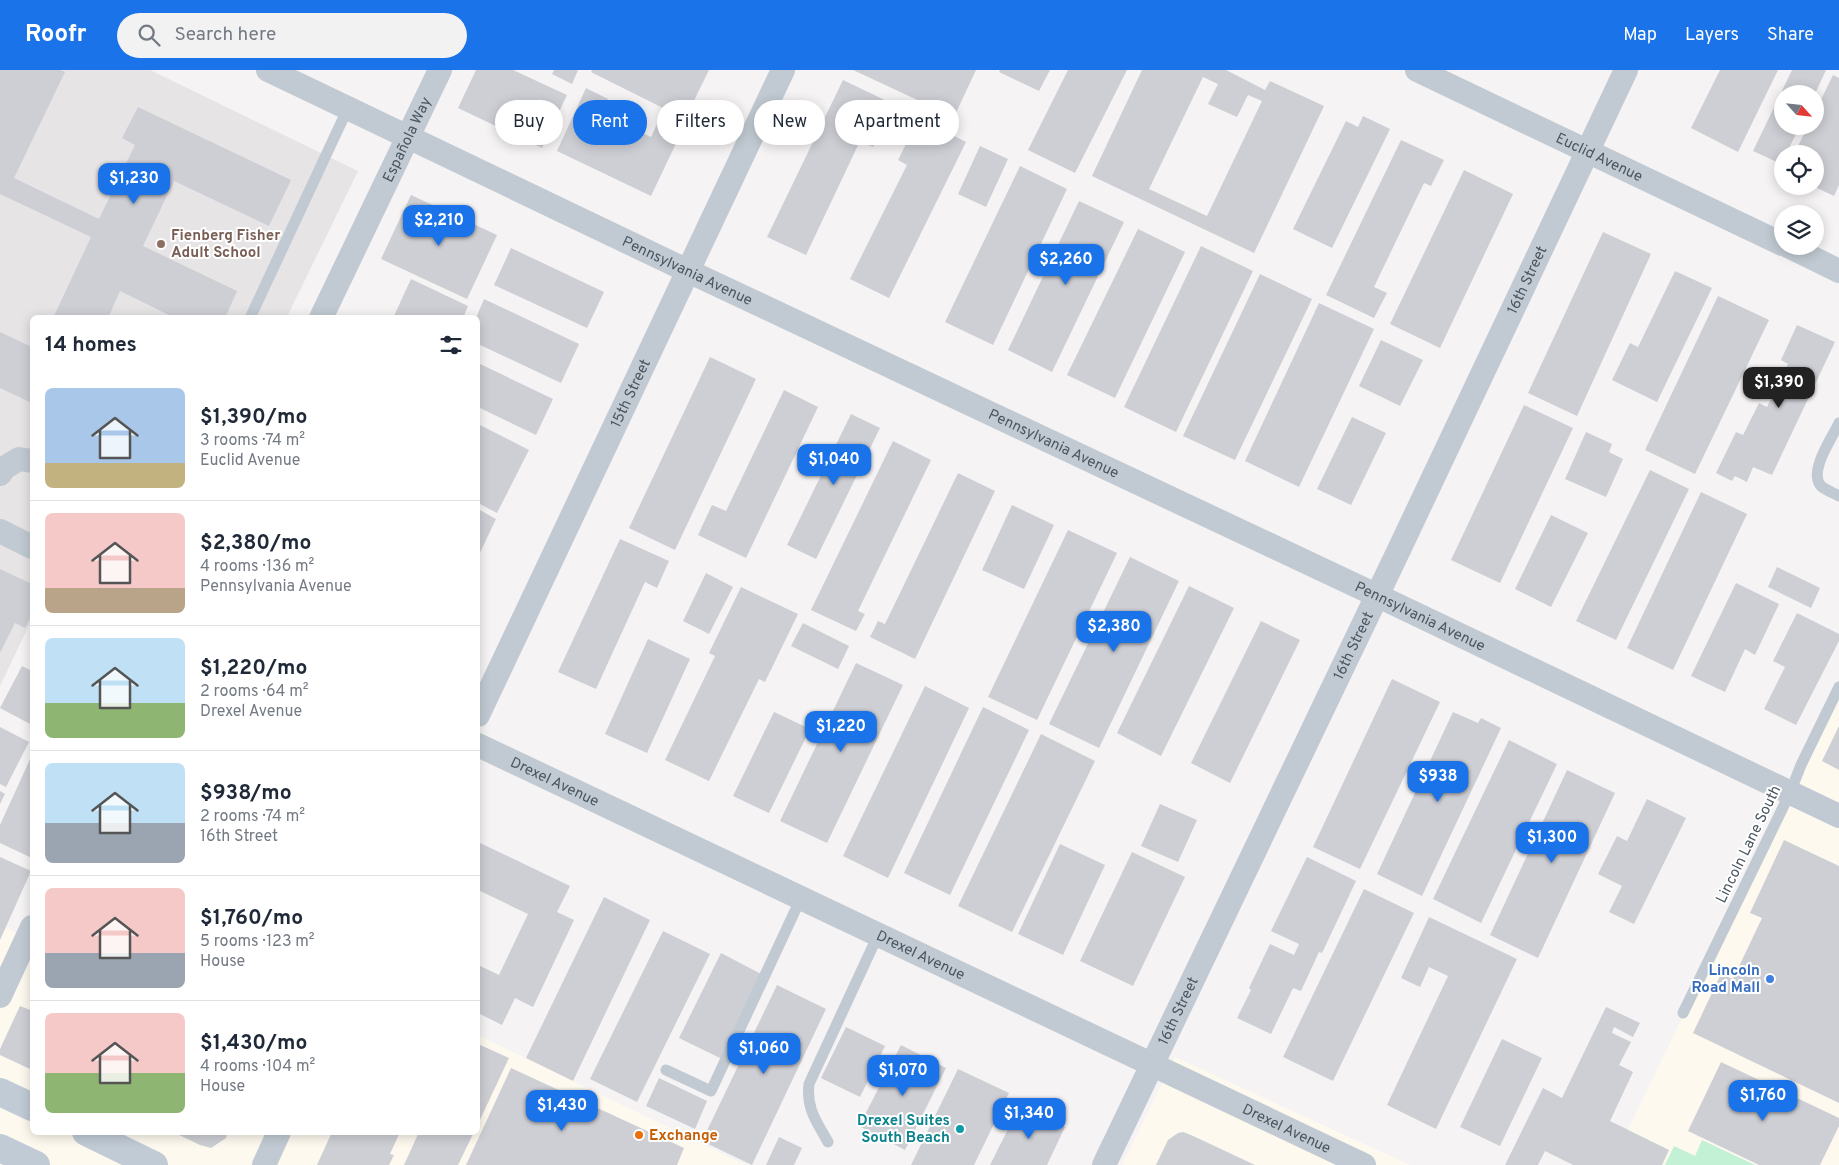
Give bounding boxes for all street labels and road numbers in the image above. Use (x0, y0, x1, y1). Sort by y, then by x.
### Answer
street label: Española Way (379, 94, 437, 186)
street label: Euclid Avenue (1552, 129, 1645, 187)
street label: Pennsylvania Avenue (619, 233, 755, 311)
street label: 16th Street (1504, 243, 1552, 318)
street label: 15th Street (607, 356, 656, 431)
street label: Pennsylvania Avenue (985, 406, 1122, 484)
street label: Pennsylvania Avenue (1351, 578, 1488, 657)
street label: 16th Street (1330, 609, 1379, 683)
street label: Drexel Avenue (507, 754, 602, 812)
street label: Lincoln Lane South (1713, 783, 1786, 907)
street label: Drexel Avenue (873, 927, 968, 985)
street label: 16th Street (1155, 974, 1204, 1049)
street label: Drexel Avenue (1239, 1101, 1333, 1159)

